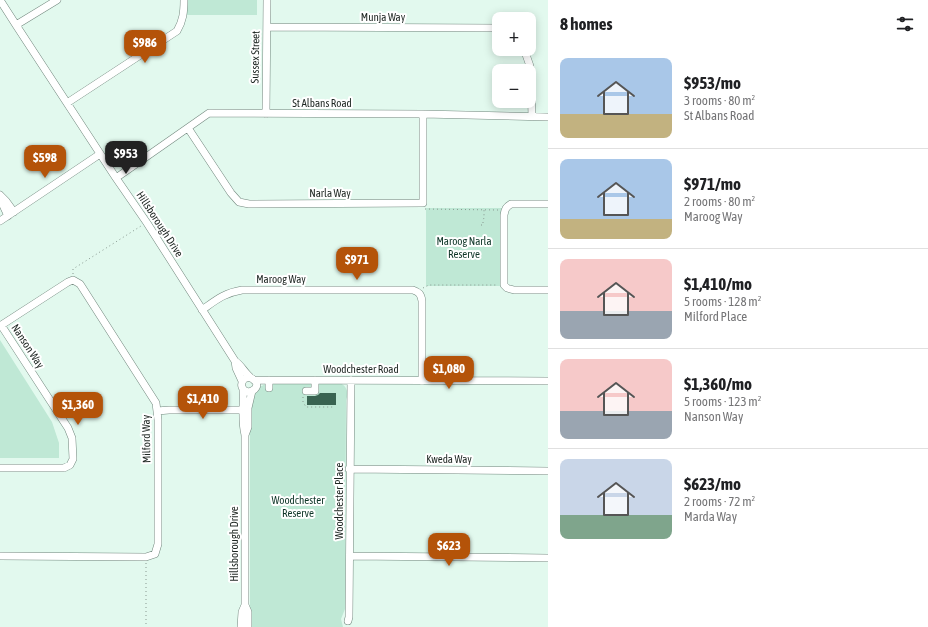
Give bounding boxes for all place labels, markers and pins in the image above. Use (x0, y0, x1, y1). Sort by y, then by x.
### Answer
pin: $986 (121, 30, 169, 64)
pin: $953 (102, 141, 150, 175)
pin: $598 (21, 145, 69, 179)
pin: $971 (333, 247, 381, 281)
pin: $1,080 (416, 356, 482, 390)
pin: $1,410 (170, 386, 236, 420)
pin: $1,360 (45, 392, 111, 426)
pin: $623 (425, 533, 473, 567)

